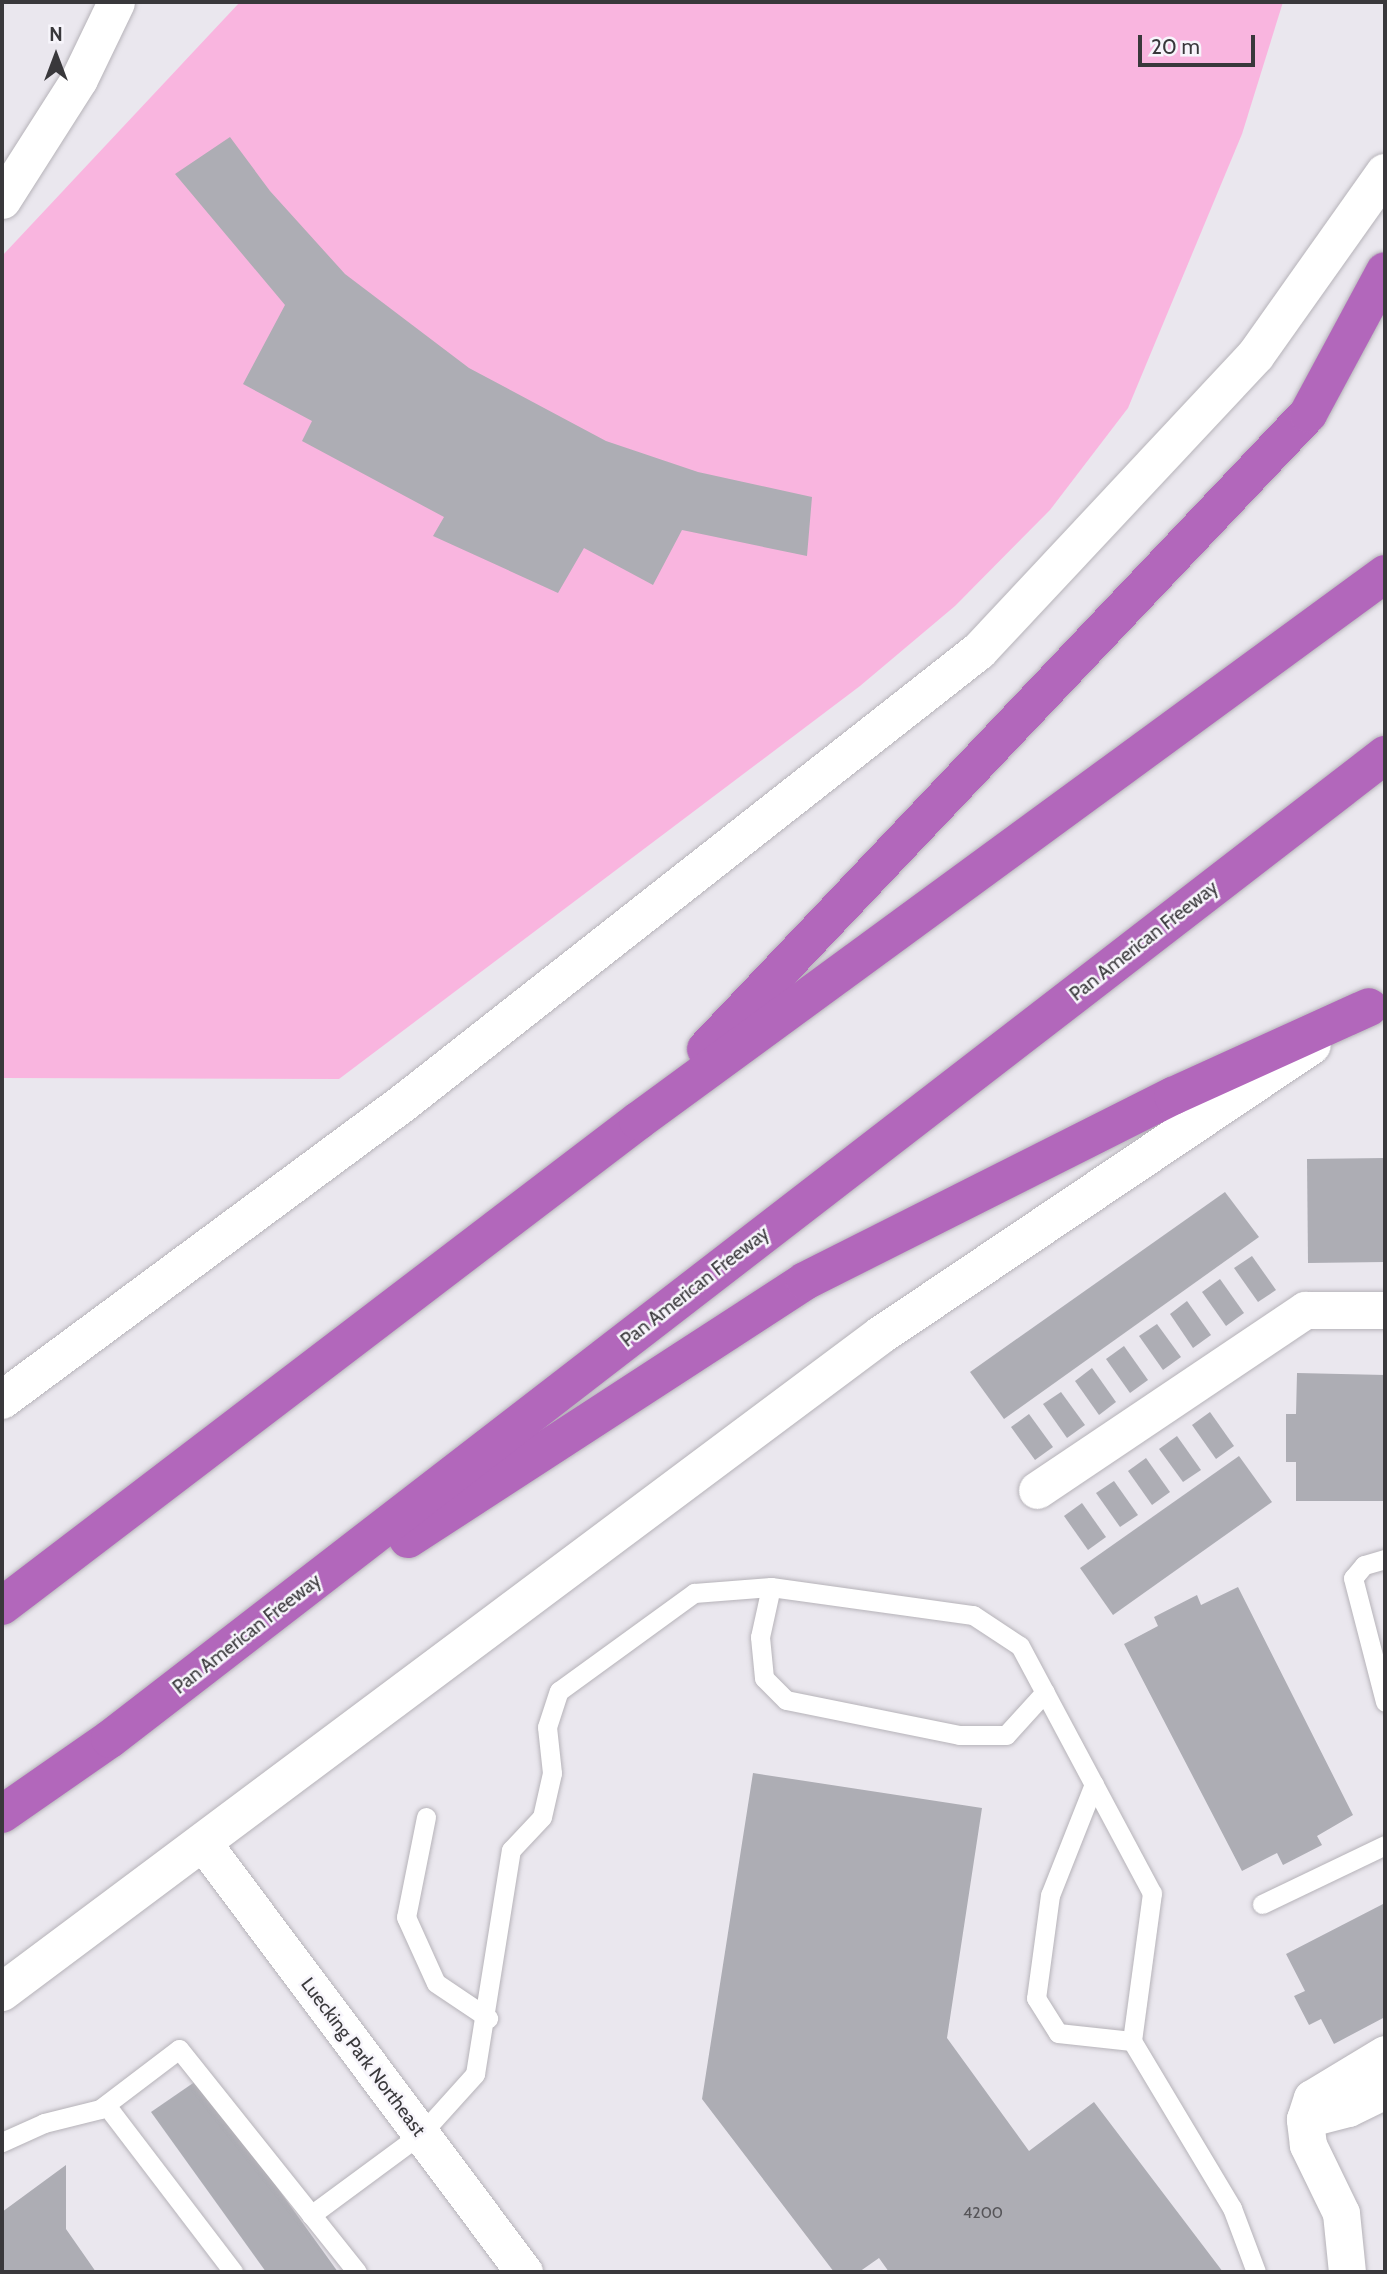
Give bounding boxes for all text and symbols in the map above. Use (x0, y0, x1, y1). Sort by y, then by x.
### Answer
north arrow (21, 21, 91, 91)
scale bar (1142, 21, 1259, 65)
text: N (49, 23, 63, 46)
text: 20 m (1151, 34, 1200, 59)
street label: Pan American Freeway (1065, 876, 1223, 1006)
street label: Pan American Freeway (616, 1222, 774, 1352)
street label: Pan American Freeway (168, 1569, 326, 1699)
street label: Luecking Park Northeast (296, 1973, 430, 2141)
house number: 4200 (963, 2203, 1003, 2223)

